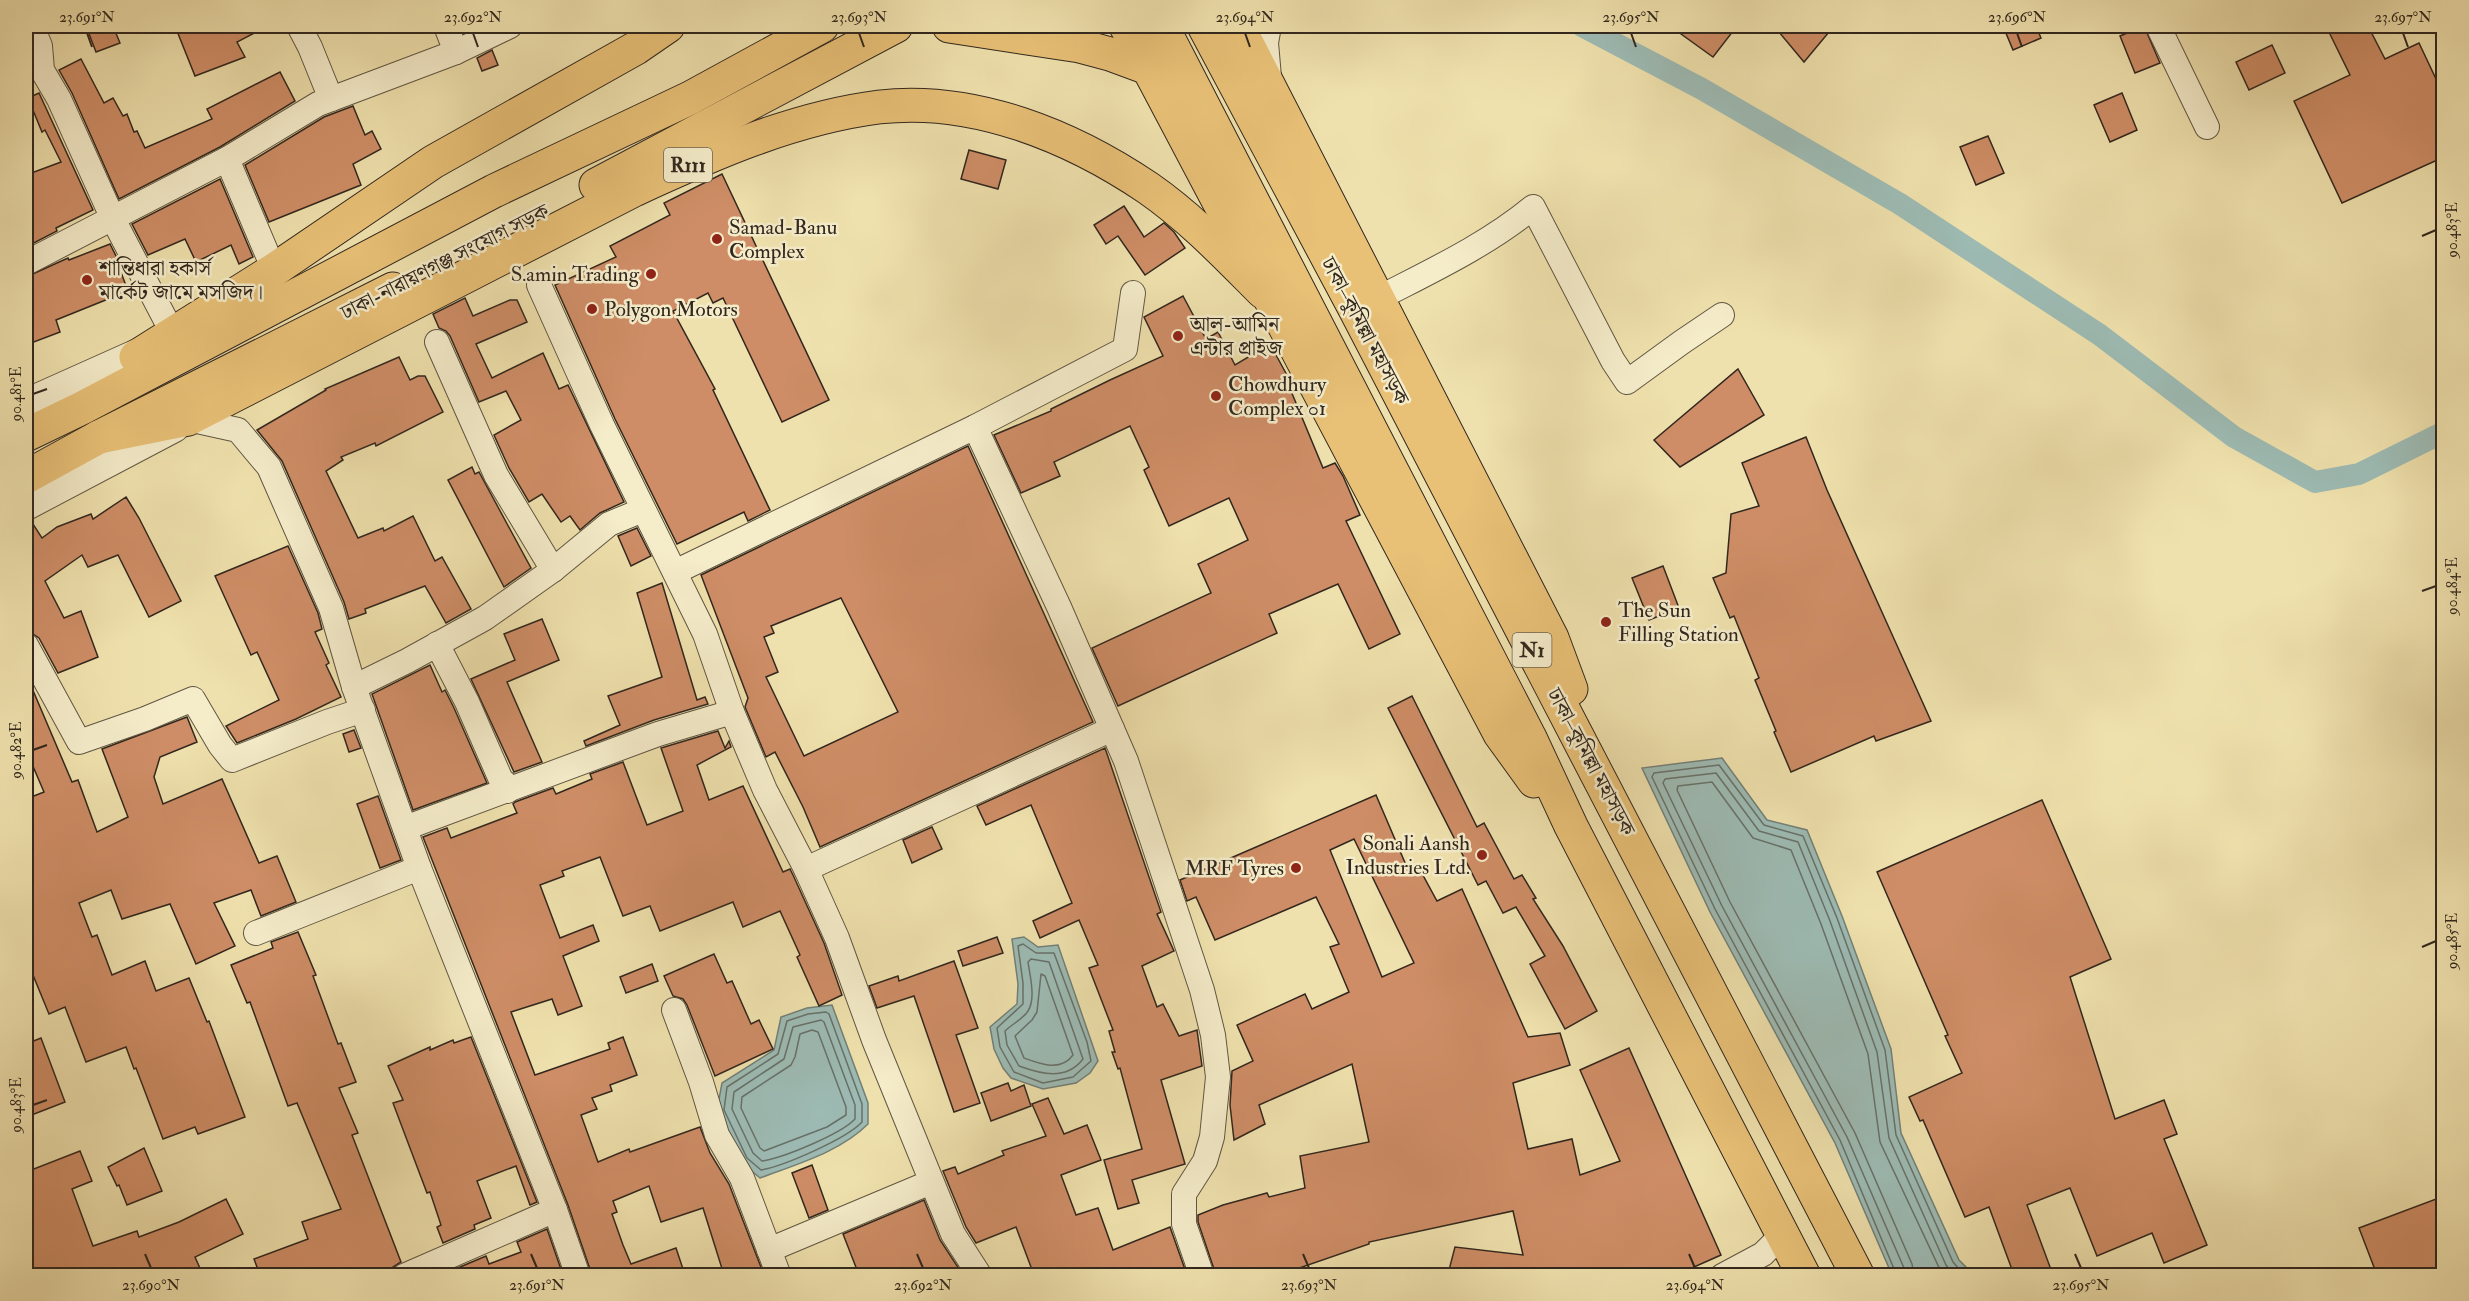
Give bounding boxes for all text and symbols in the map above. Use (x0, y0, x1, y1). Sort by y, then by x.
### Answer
text: 23.691°N (59, 8, 115, 27)
text: 23.692°N (444, 8, 502, 27)
text: 23.693°N (831, 8, 888, 27)
text: 23.694°N (1216, 8, 1275, 27)
text: 23.695°N (1603, 8, 1660, 27)
text: 23.696°N (1988, 8, 2046, 27)
text: 23.697°N (2374, 8, 2432, 27)
road number: R111 (664, 148, 712, 182)
street label: ঢাকা-নারায়ণগঞ্জ সংযোগ সড়ক (336, 197, 555, 327)
text: 90.483°E (2443, 202, 2462, 259)
place label: Samad-Banu Complex (729, 214, 838, 265)
marker: Samad-Banu Complex (710, 232, 724, 246)
street label: ঢাকা–কুমিল্লা মহাসড়ক (1314, 252, 1416, 410)
place label: শান্তিধারা হকার্স মার্কেট জামে মসজিদ। (98, 255, 263, 306)
place label: S.amin Trading (511, 261, 640, 288)
marker: S.amin Trading (644, 267, 658, 281)
marker: শান্তিধারা হকার্স মার্কেট জামে মসজিদ। (80, 273, 94, 287)
place label: Polygon Motors (604, 296, 738, 323)
marker: Polygon Motors (585, 302, 599, 316)
place label: আল-আমিন এন্টার প্রাইজ (1189, 311, 1284, 362)
marker: আল-আমিন এন্টার প্রাইজ (1171, 329, 1185, 343)
text: 90.481°E (7, 366, 26, 423)
place label: Chowdhury Complex 01 (1228, 371, 1327, 422)
marker: Chowdhury Complex 01 (1209, 389, 1223, 403)
text: 90.484°E (2443, 557, 2462, 616)
place label: The Sun Filling Station (1618, 597, 1739, 648)
marker: The Sun Filling Station (1599, 615, 1613, 629)
road number: N1 (1512, 633, 1552, 667)
street label: ঢাকা–কুমিল্লা মহাসড়ক (1540, 683, 1642, 841)
text: 90.482°E (7, 721, 26, 780)
place label: Sonali Aansh Industries Ltd. (1345, 830, 1470, 881)
marker: Sonali Aansh Industries Ltd. (1475, 848, 1489, 862)
place label: MRF Tyres (1185, 855, 1284, 882)
marker: MRF Tyres (1289, 861, 1303, 875)
text: 90.485°E (2443, 913, 2462, 970)
text: 90.483°E (7, 1077, 26, 1134)
text: 23.690°N (122, 1276, 181, 1295)
text: 23.691°N (509, 1276, 565, 1295)
text: 23.692°N (894, 1276, 952, 1295)
text: 23.693°N (1281, 1276, 1338, 1295)
text: 23.694°N (1666, 1276, 1725, 1295)
text: 23.695°N (2053, 1276, 2110, 1295)

